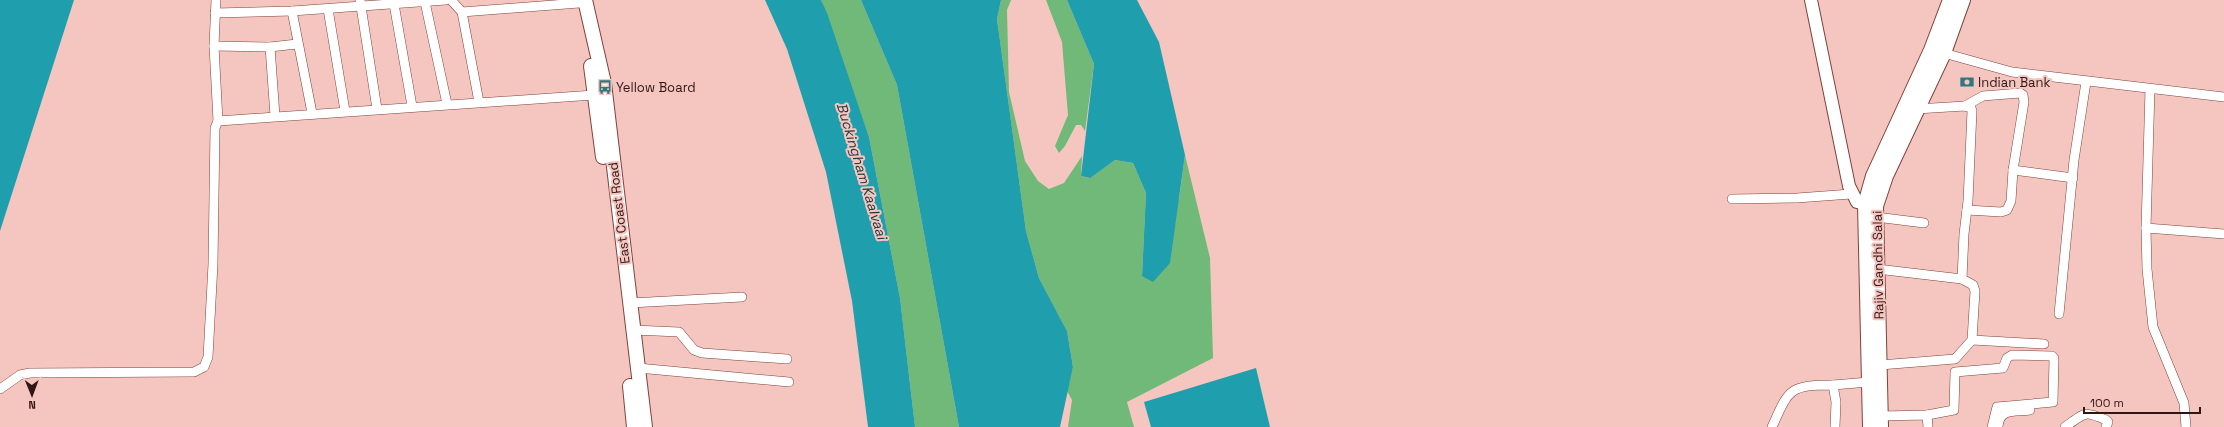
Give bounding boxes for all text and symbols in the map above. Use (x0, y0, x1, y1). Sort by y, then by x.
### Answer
bank icon: Indian Bank (1959, 74, 1975, 90)
place label: Indian Bank (1978, 74, 2051, 91)
bus stop icon: Yellow Board (597, 79, 613, 95)
place label: Yellow Board (616, 79, 696, 96)
water label: Buckingham Kaalvaai (833, 101, 892, 243)
street label: East Coast Road (604, 161, 634, 265)
street label: Rajiv Gandhi Salai (1869, 211, 1887, 319)
north arrow (12, 375, 52, 415)
scale bar (2084, 389, 2200, 415)
text: 100 m (2090, 395, 2124, 411)
text: N (28, 398, 36, 412)

